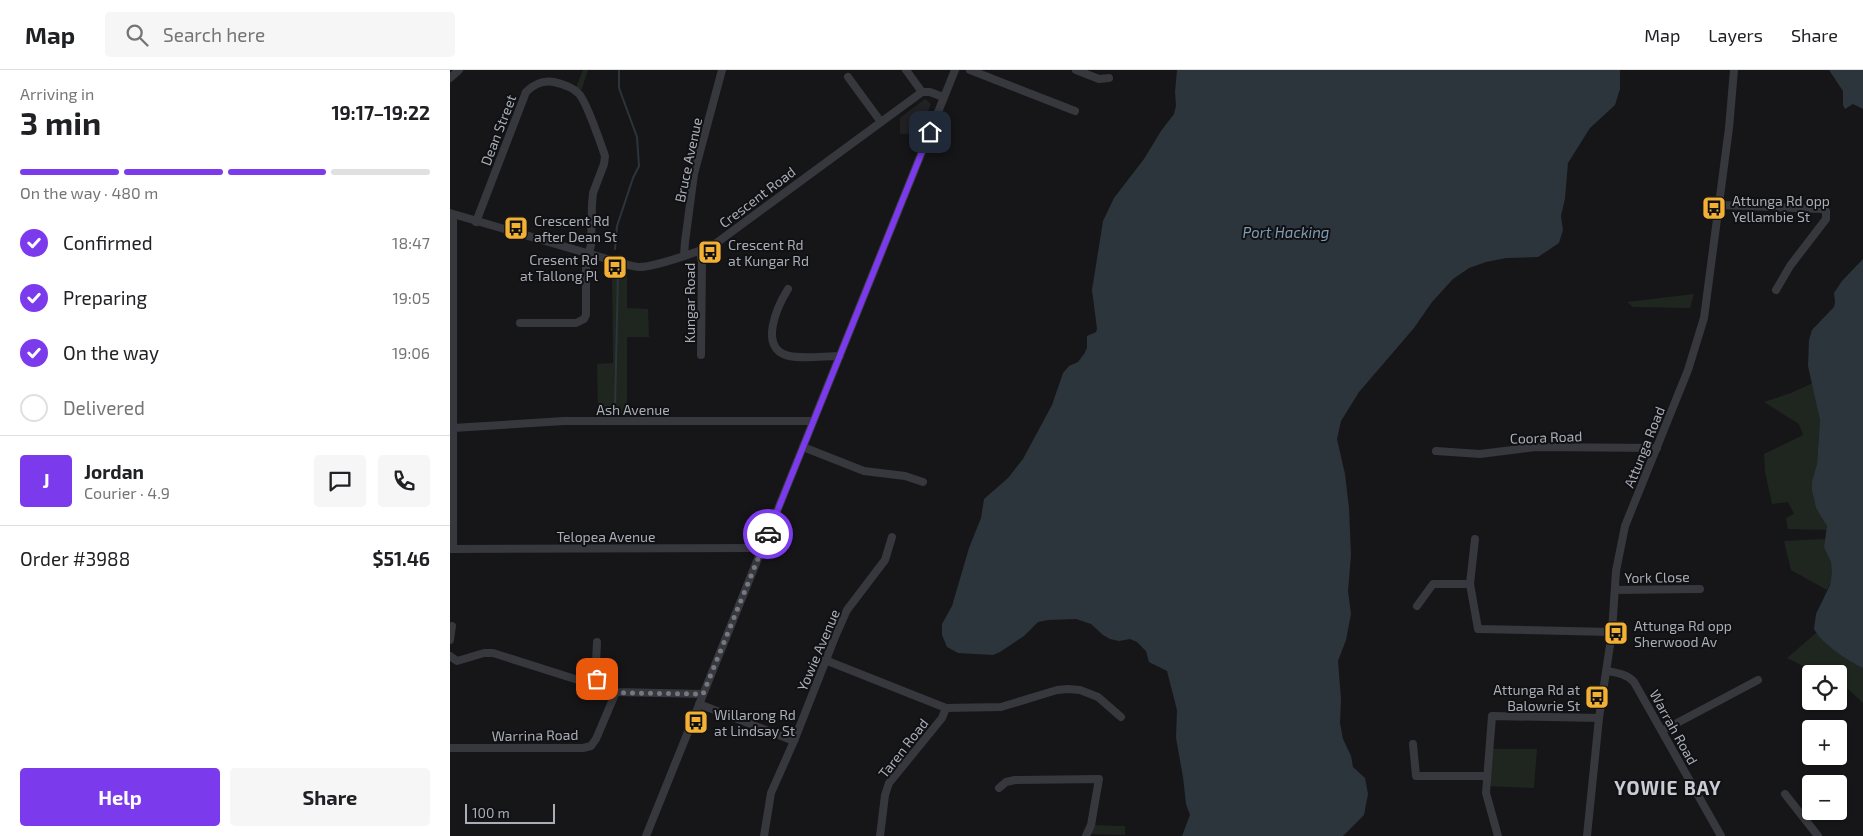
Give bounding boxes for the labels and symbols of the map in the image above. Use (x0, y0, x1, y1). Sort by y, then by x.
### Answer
street label: Dean Street (477, 92, 519, 168)
pin (909, 111, 951, 153)
street label: Bruce Avenue (671, 116, 705, 204)
street label: Crescent Road (715, 163, 799, 231)
place label: Attunga Rd opp Yellambie St (1732, 192, 1830, 225)
bus stop icon: Attunga Rd opp Yellambie St (1701, 195, 1727, 221)
place label: Crescent Rd after Dean St (534, 212, 617, 245)
bus stop icon: Crescent Rd after Dean St (503, 215, 529, 241)
water label: Port Hacking (1243, 223, 1329, 241)
place label: Crescent Rd at Kungar Rd (728, 236, 809, 269)
bus stop icon: Crescent Rd at Kungar Rd (697, 239, 723, 265)
place label: Cresent Rd at Tallong Pl (520, 251, 599, 284)
bus stop icon: Cresent Rd at Tallong Pl (602, 254, 628, 280)
street label: Kungar Road (681, 263, 698, 343)
street label: Ash Avenue (596, 401, 670, 418)
street label: Attunga Road (1620, 404, 1668, 490)
street label: Coora Road (1509, 427, 1583, 447)
courier (743, 509, 793, 559)
street label: Telopea Avenue (556, 528, 656, 545)
street label: York Close (1624, 568, 1690, 586)
street label: Yowie Avenue (793, 607, 843, 693)
place label: Attunga Rd opp Sherwood Av (1634, 617, 1732, 650)
bus stop icon: Attunga Rd opp Sherwood Av (1603, 620, 1629, 646)
pin (576, 658, 618, 700)
place label: Attunga Rd at Balowrie St (1493, 681, 1580, 714)
bus stop icon: Attunga Rd at Balowrie St (1584, 684, 1610, 710)
street label: Warrah Road (1646, 686, 1702, 768)
place label: Willarong Rd at Lindsay St (714, 706, 796, 739)
bus stop icon: Willarong Rd at Lindsay St (683, 709, 709, 735)
street label: Taren Road (874, 715, 932, 781)
street label: Warrina Road (492, 726, 578, 744)
district label: YOWIE BAY (1614, 776, 1722, 799)
scale bar (465, 801, 555, 824)

